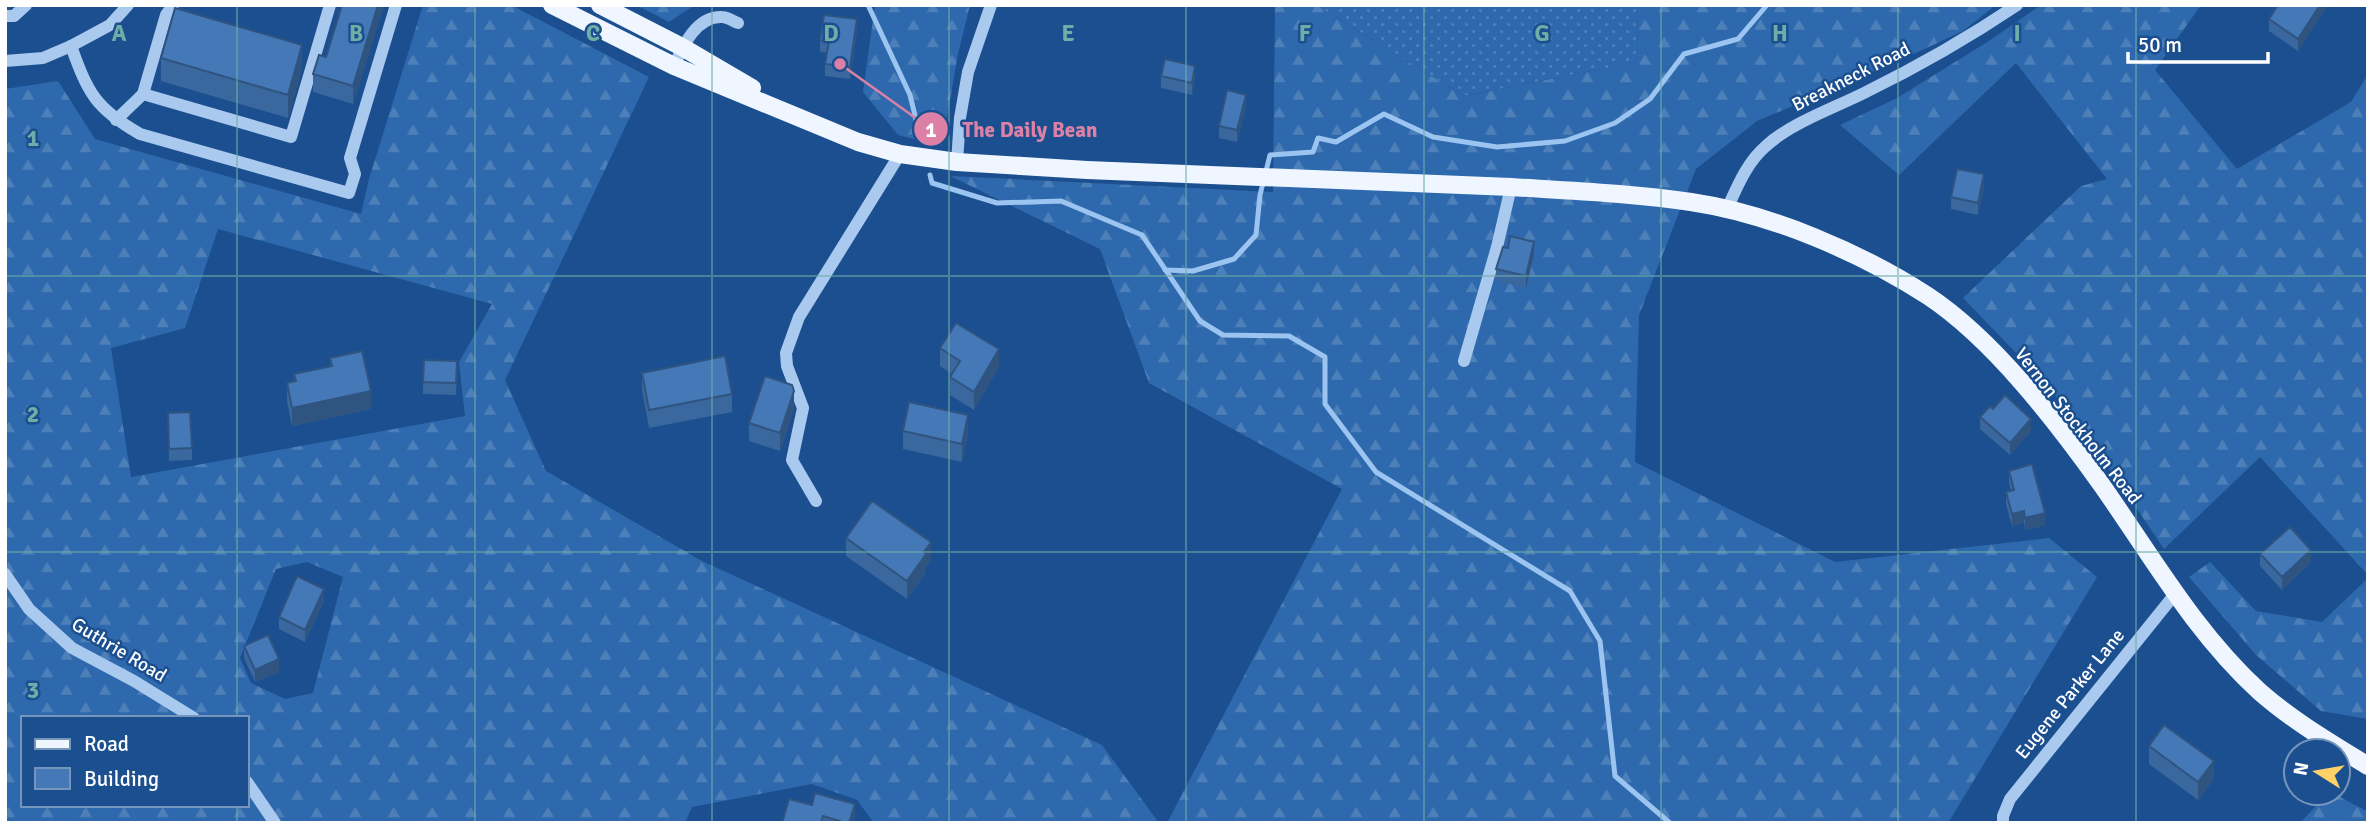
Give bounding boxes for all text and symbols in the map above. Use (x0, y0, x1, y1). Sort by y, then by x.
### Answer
text: A (112, 19, 127, 48)
text: B (349, 19, 363, 48)
text: C (586, 19, 600, 48)
text: D (823, 19, 839, 48)
text: E (1061, 19, 1075, 48)
text: F (1299, 19, 1311, 48)
text: G (1534, 19, 1550, 48)
text: H (1772, 19, 1788, 48)
text: I (2013, 19, 2021, 48)
scale bar (2128, 21, 2268, 65)
text: 50 m (2138, 32, 2182, 58)
street label: Breakneck Road (1788, 37, 1914, 117)
callout: The Daily Bean (913, 108, 1111, 150)
text: 1 (925, 117, 937, 143)
text: The Daily Bean (962, 117, 1098, 143)
text: 1 (27, 124, 39, 153)
street label: Vernon Stockholm Road (2009, 343, 2147, 509)
text: 2 (27, 400, 39, 429)
street label: Guthrie Road (67, 612, 171, 688)
street label: Eugene Parker Lane (2010, 624, 2130, 764)
text: 3 (27, 676, 39, 705)
legend (21, 716, 248, 807)
text: Road (84, 731, 129, 757)
north arrow (2282, 737, 2352, 807)
text: N (2288, 760, 2314, 778)
text: Building (84, 766, 159, 792)

